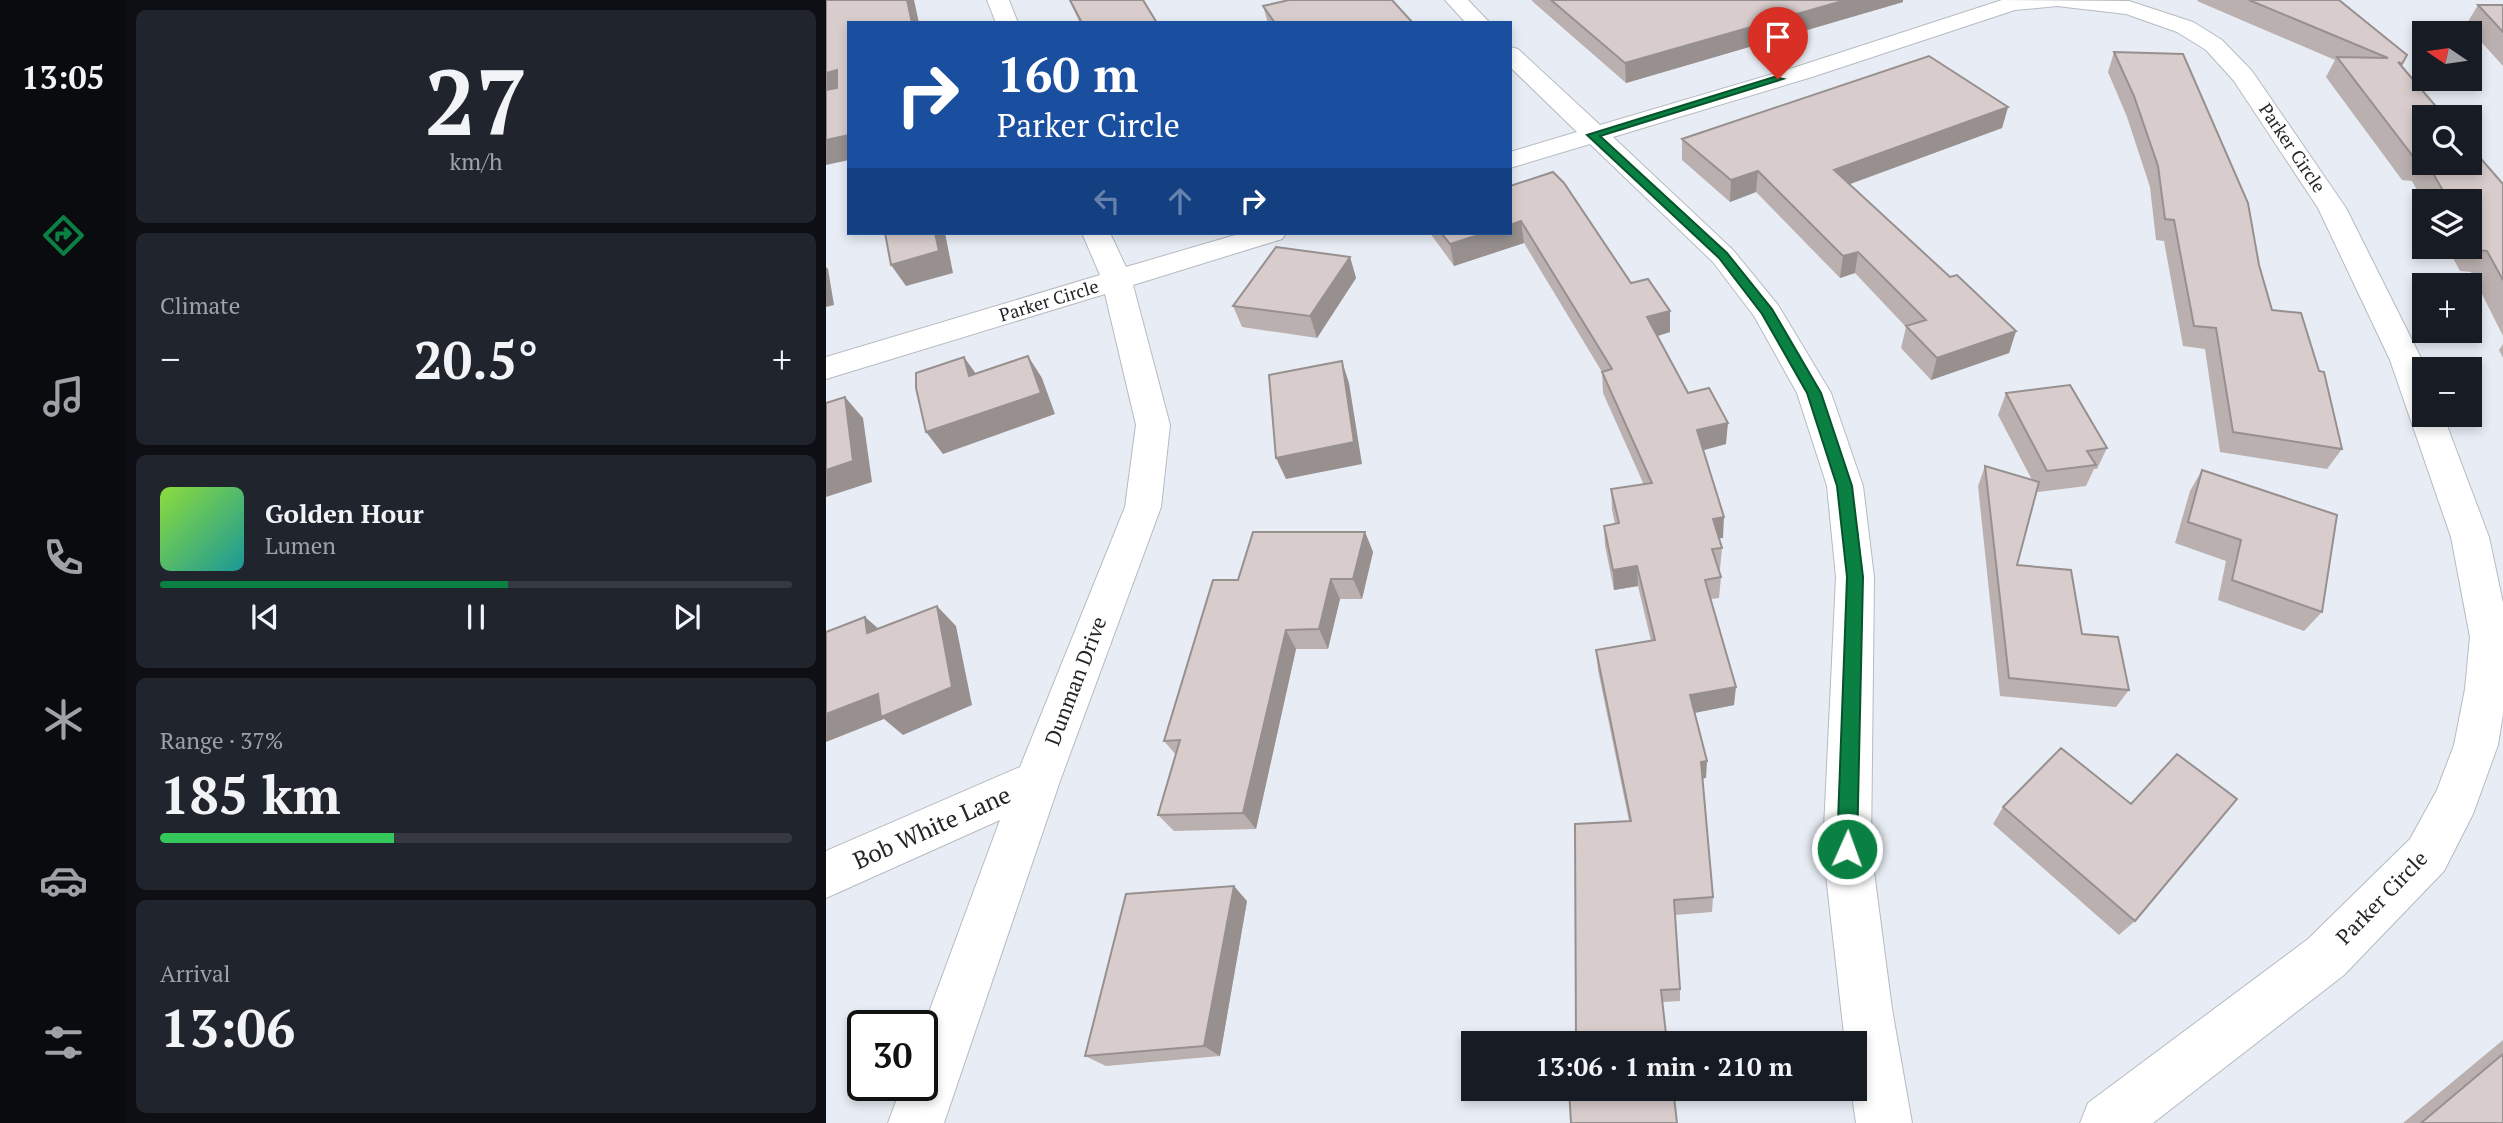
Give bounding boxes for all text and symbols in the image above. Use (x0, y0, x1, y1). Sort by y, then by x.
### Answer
pin (1748, 7, 1808, 79)
icon: arrive (1759, 18, 1797, 56)
north arrow (2412, 21, 2482, 91)
map controls (2412, 21, 2482, 427)
text: 27 (425, 40, 527, 161)
text: 160 m (997, 41, 1139, 106)
icon: right (882, 49, 973, 140)
text: 13:05 (21, 56, 105, 98)
street label: Parker Circle (2254, 98, 2332, 197)
text: Parker Circle (997, 104, 1180, 146)
button: search (2412, 105, 2482, 175)
text: km/h (449, 146, 503, 177)
icon: left (1088, 182, 1126, 220)
icon: ahead (1161, 182, 1199, 220)
icon: right (1234, 182, 1272, 220)
button: layers (2412, 189, 2482, 259)
icon: directions (39, 211, 88, 260)
button: + (2412, 273, 2482, 343)
street label: Parker Circle (996, 274, 1101, 327)
text: Climate (160, 290, 240, 321)
text: 20.5° (413, 325, 539, 394)
text: − (160, 334, 180, 384)
text: + (772, 334, 792, 384)
button: − (2412, 357, 2482, 427)
icon: music (39, 372, 88, 421)
text: Golden Hour (265, 496, 424, 530)
text: Lumen (265, 530, 336, 561)
icon: phone (39, 533, 88, 582)
icon: previous (246, 598, 284, 636)
icon: pause (457, 598, 495, 636)
icon: next (668, 598, 706, 636)
street label: Dunman Drive (1038, 612, 1112, 749)
icon: climate (39, 695, 88, 744)
text: Range · 37% (160, 725, 283, 756)
text: 185 km (160, 760, 341, 829)
street label: Bob White Lane (848, 778, 1015, 876)
position arrow (1810, 812, 1884, 886)
street label: Parker Circle (2330, 844, 2433, 950)
icon: car (39, 856, 88, 905)
text: Arrival (160, 958, 231, 989)
text: 13:06 (160, 993, 295, 1062)
speed limit sign: 30 (847, 1010, 938, 1101)
icon: filters (39, 1018, 88, 1067)
text: 13:06 · 1 min · 210 m (1535, 1049, 1793, 1083)

